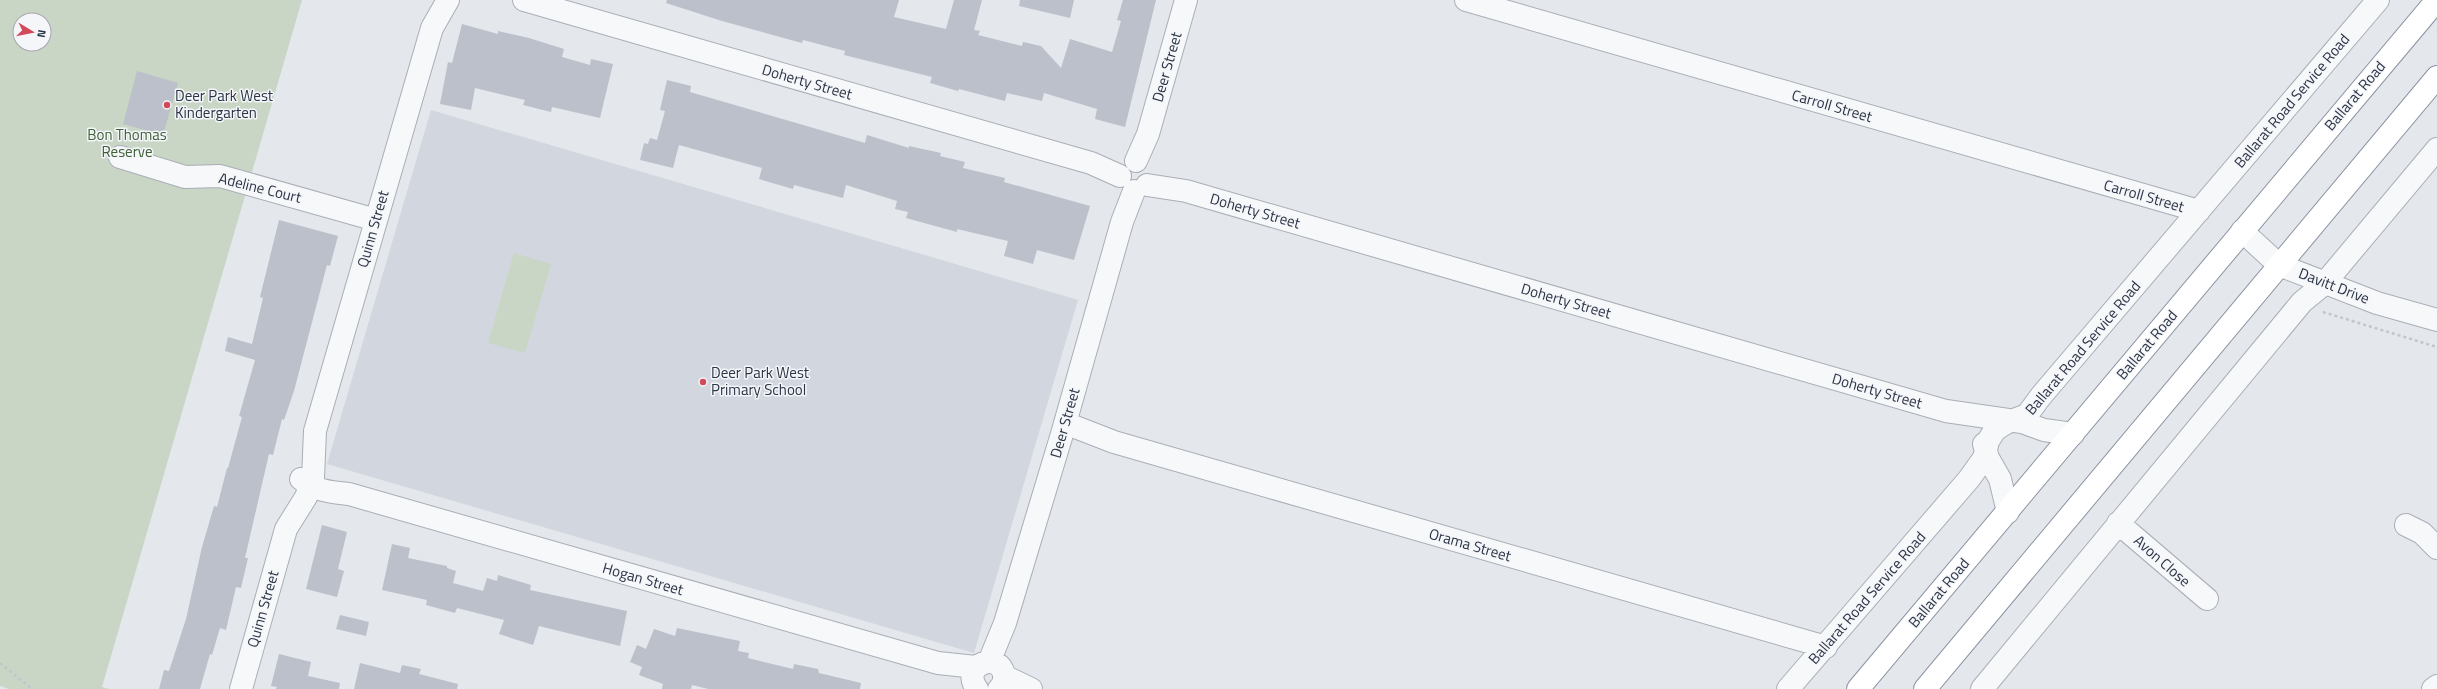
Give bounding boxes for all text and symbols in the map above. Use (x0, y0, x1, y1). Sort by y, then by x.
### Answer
north arrow (12, 12, 52, 52)
street label: Deer Street (1146, 28, 1188, 105)
street label: Ballarat Road Service Road (2228, 28, 2355, 173)
text: N (33, 29, 50, 39)
street label: Ballarat Road (2319, 56, 2391, 136)
street label: Doherty Street (759, 58, 856, 106)
street label: Carroll Street (1789, 83, 1876, 128)
place label: Deer Park West Kindergarten (175, 84, 274, 124)
marker: Deer Park West Kindergarten (162, 100, 172, 110)
park label: Bon Thomas Reserve (87, 123, 167, 163)
street label: Adeline Court (216, 166, 305, 209)
street label: Carroll Street (2101, 173, 2188, 218)
street label: Quinn Street (351, 187, 395, 270)
street label: Doherty Street (1207, 187, 1304, 235)
street label: Davitt Drive (2295, 261, 2373, 310)
street label: Ballarat Road Service Road (2019, 275, 2146, 420)
street label: Doherty Street (1518, 277, 1615, 325)
street label: Ballarat Road (2111, 305, 2183, 385)
place label: Deer Park West Primary School (711, 361, 810, 401)
street label: Doherty Street (1829, 367, 1926, 415)
marker: Deer Park West Primary School (698, 377, 708, 387)
street label: Deer Street (1044, 384, 1086, 461)
street label: Orama Street (1426, 522, 1515, 567)
street label: Ballarat Road Service Road (1802, 526, 1931, 669)
street label: Avon Close (2129, 529, 2196, 592)
street label: Ballarat Road (1903, 553, 1975, 633)
street label: Hogan Street (600, 556, 687, 601)
street label: Quinn Street (241, 567, 285, 650)

